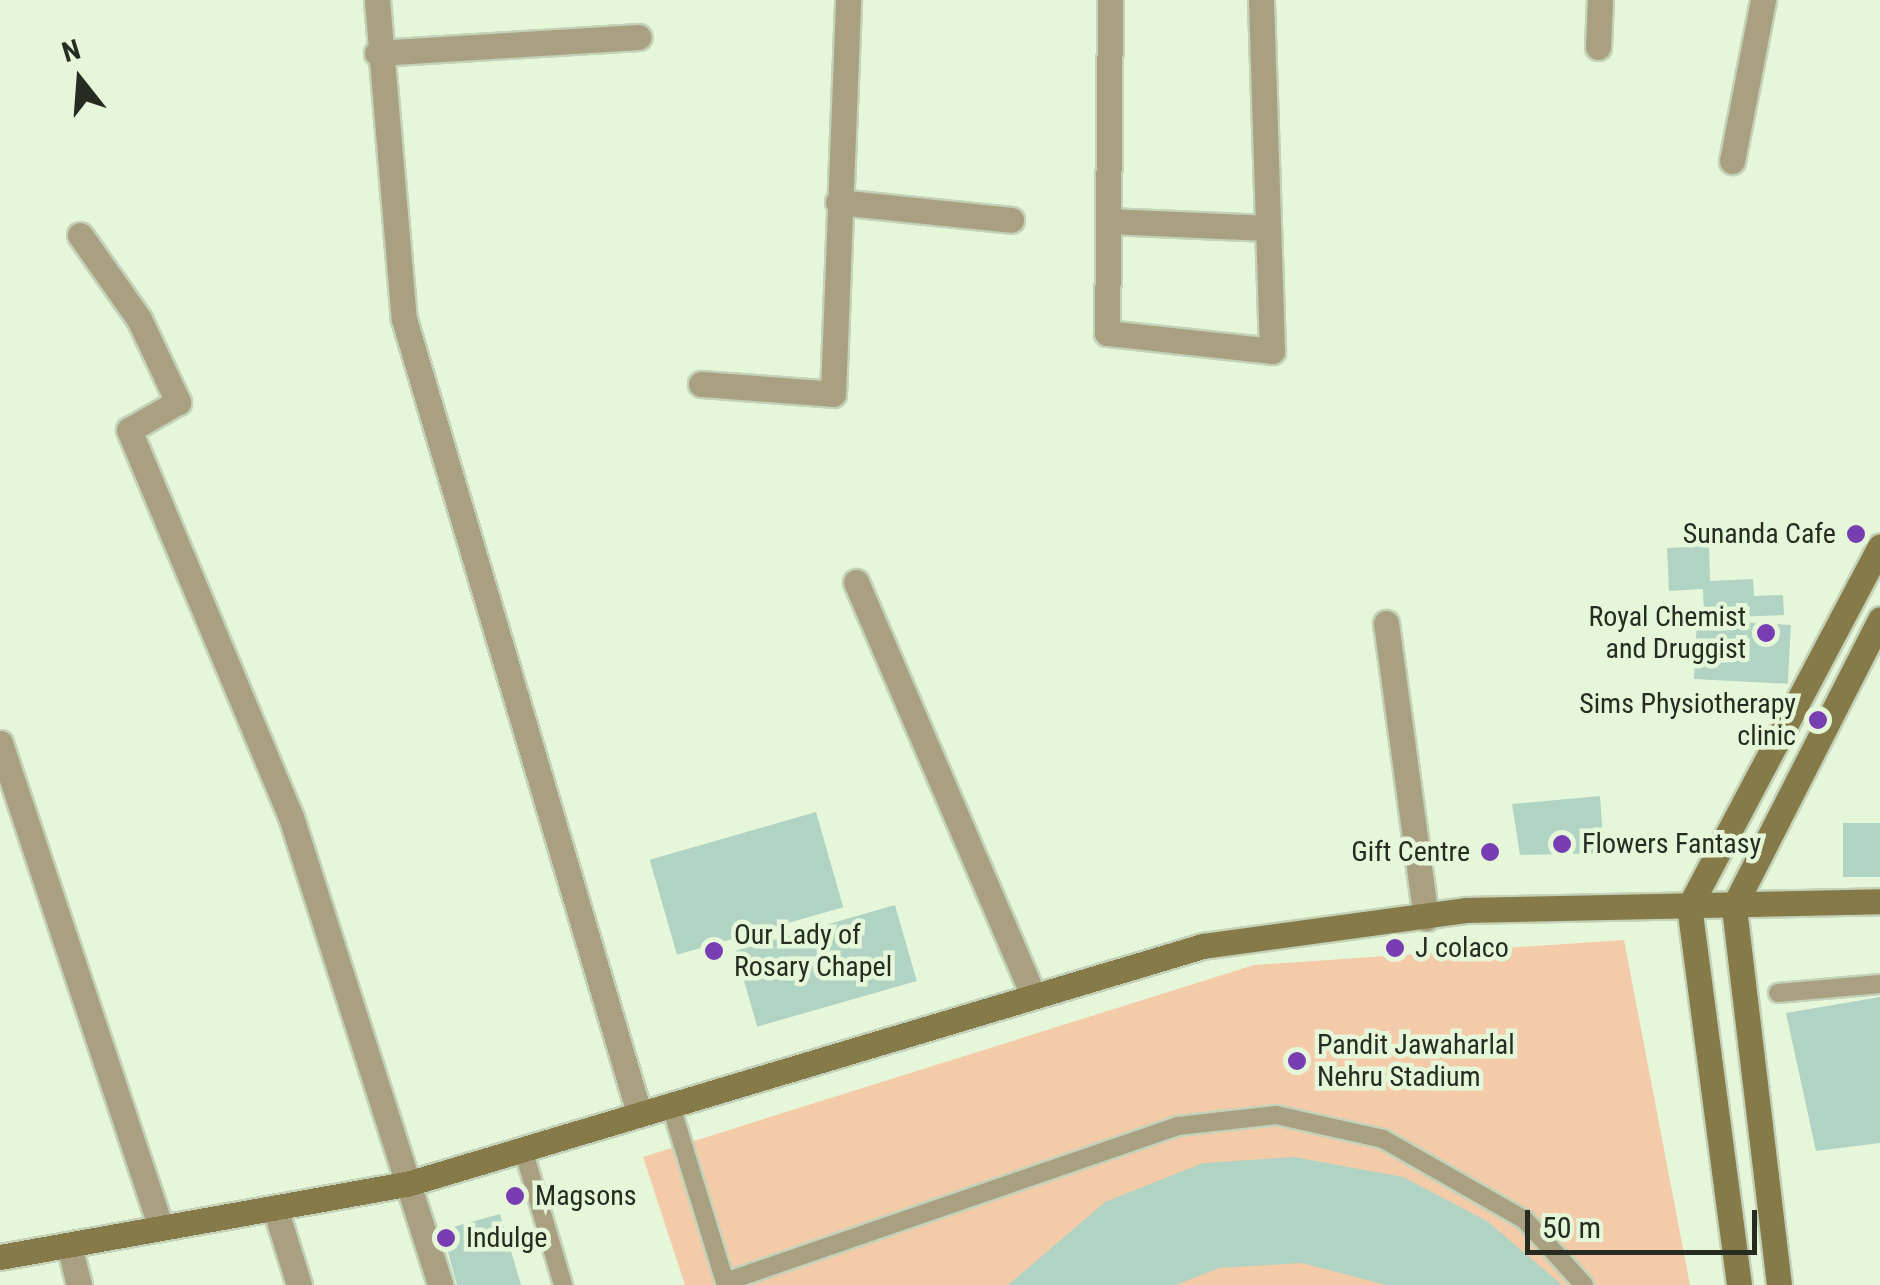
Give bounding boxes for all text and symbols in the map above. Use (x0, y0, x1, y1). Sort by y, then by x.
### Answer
north arrow (30, 30, 130, 130)
text: N (58, 33, 84, 69)
place label: Sunanda Cafe (1683, 517, 1836, 551)
marker: Sunanda Cafe (1845, 523, 1867, 545)
place label: Royal Chemist and Druggist (1588, 600, 1746, 666)
marker: Royal Chemist and Druggist (1755, 622, 1777, 644)
place label: Sims Physiotherapy clinic (1579, 687, 1796, 753)
marker: Sims Physiotherapy clinic (1805, 707, 1831, 733)
place label: Flowers Fantasy (1582, 827, 1761, 861)
marker: Flowers Fantasy (1551, 833, 1573, 855)
place label: Gift Centre (1351, 835, 1470, 869)
marker: Gift Centre (1479, 841, 1501, 863)
place label: Our Lady of Rosary Chapel (734, 918, 892, 984)
place label: J colaco (1415, 931, 1509, 965)
marker: J colaco (1384, 937, 1406, 959)
marker: Our Lady of Rosary Chapel (703, 940, 725, 962)
place label: Pandit Jawaharlal Nehru Stadium (1317, 1028, 1515, 1094)
marker: Pandit Jawaharlal Nehru Stadium (1286, 1050, 1308, 1072)
place label: Magsons (535, 1179, 637, 1213)
marker: Magsons (504, 1185, 526, 1207)
scale bar (1530, 1190, 1762, 1252)
text: 50 m (1542, 1210, 1601, 1245)
place label: Indulge (466, 1221, 547, 1255)
marker: Indulge (435, 1227, 457, 1249)

